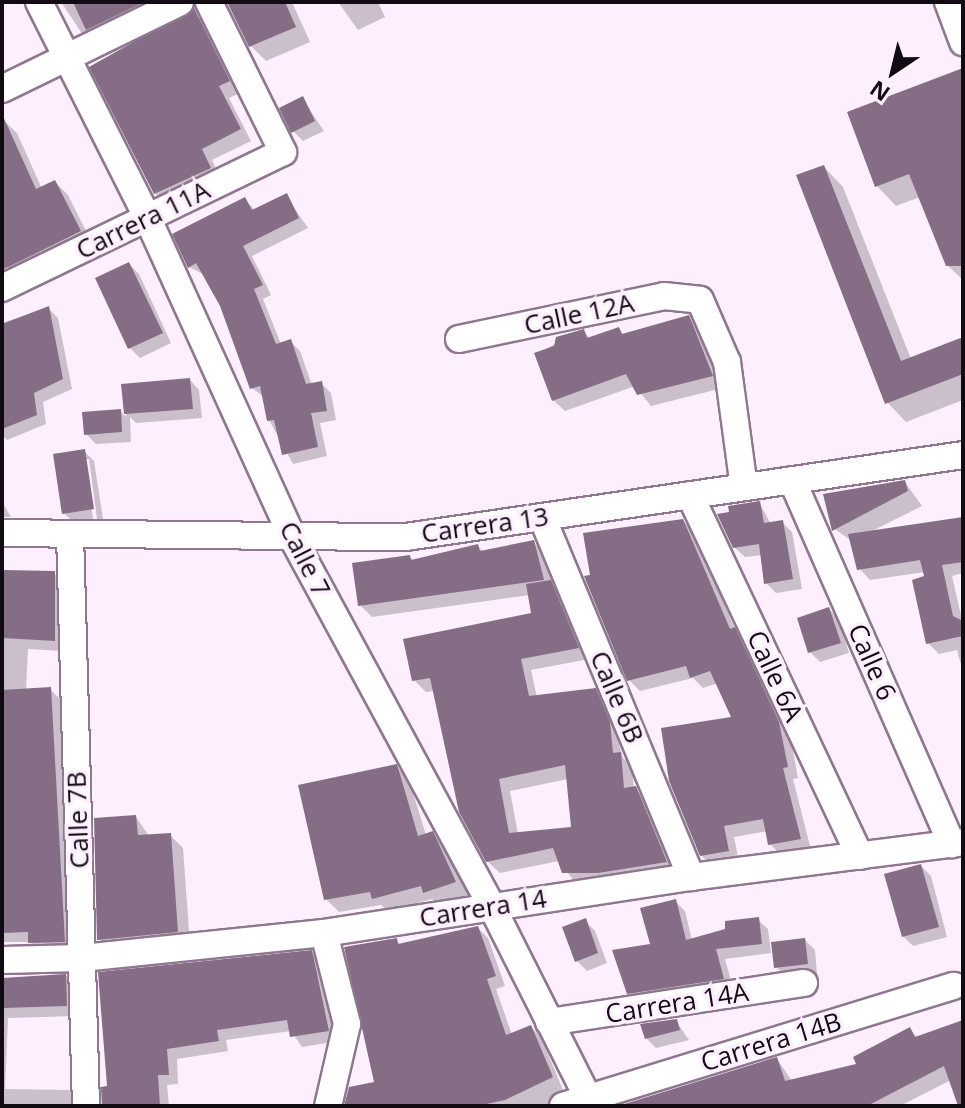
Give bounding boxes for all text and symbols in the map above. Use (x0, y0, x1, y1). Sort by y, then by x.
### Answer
north arrow (853, 32, 933, 112)
text: N (863, 74, 895, 109)
street label: Carrera 11A (71, 174, 215, 266)
street label: Calle 12A (521, 287, 637, 341)
street label: Carrera 13 (419, 501, 551, 549)
street label: Calle 7 (273, 516, 337, 602)
street label: Calle 6 (841, 619, 903, 705)
street label: Calle 6A (740, 626, 810, 726)
street label: Calle 6B (584, 646, 650, 748)
street label: Calle 7B (61, 771, 95, 869)
street label: Carrera 14 (417, 883, 549, 933)
street label: Carrera 14A (603, 976, 751, 1030)
street label: Carrera 14B (697, 1006, 845, 1078)

